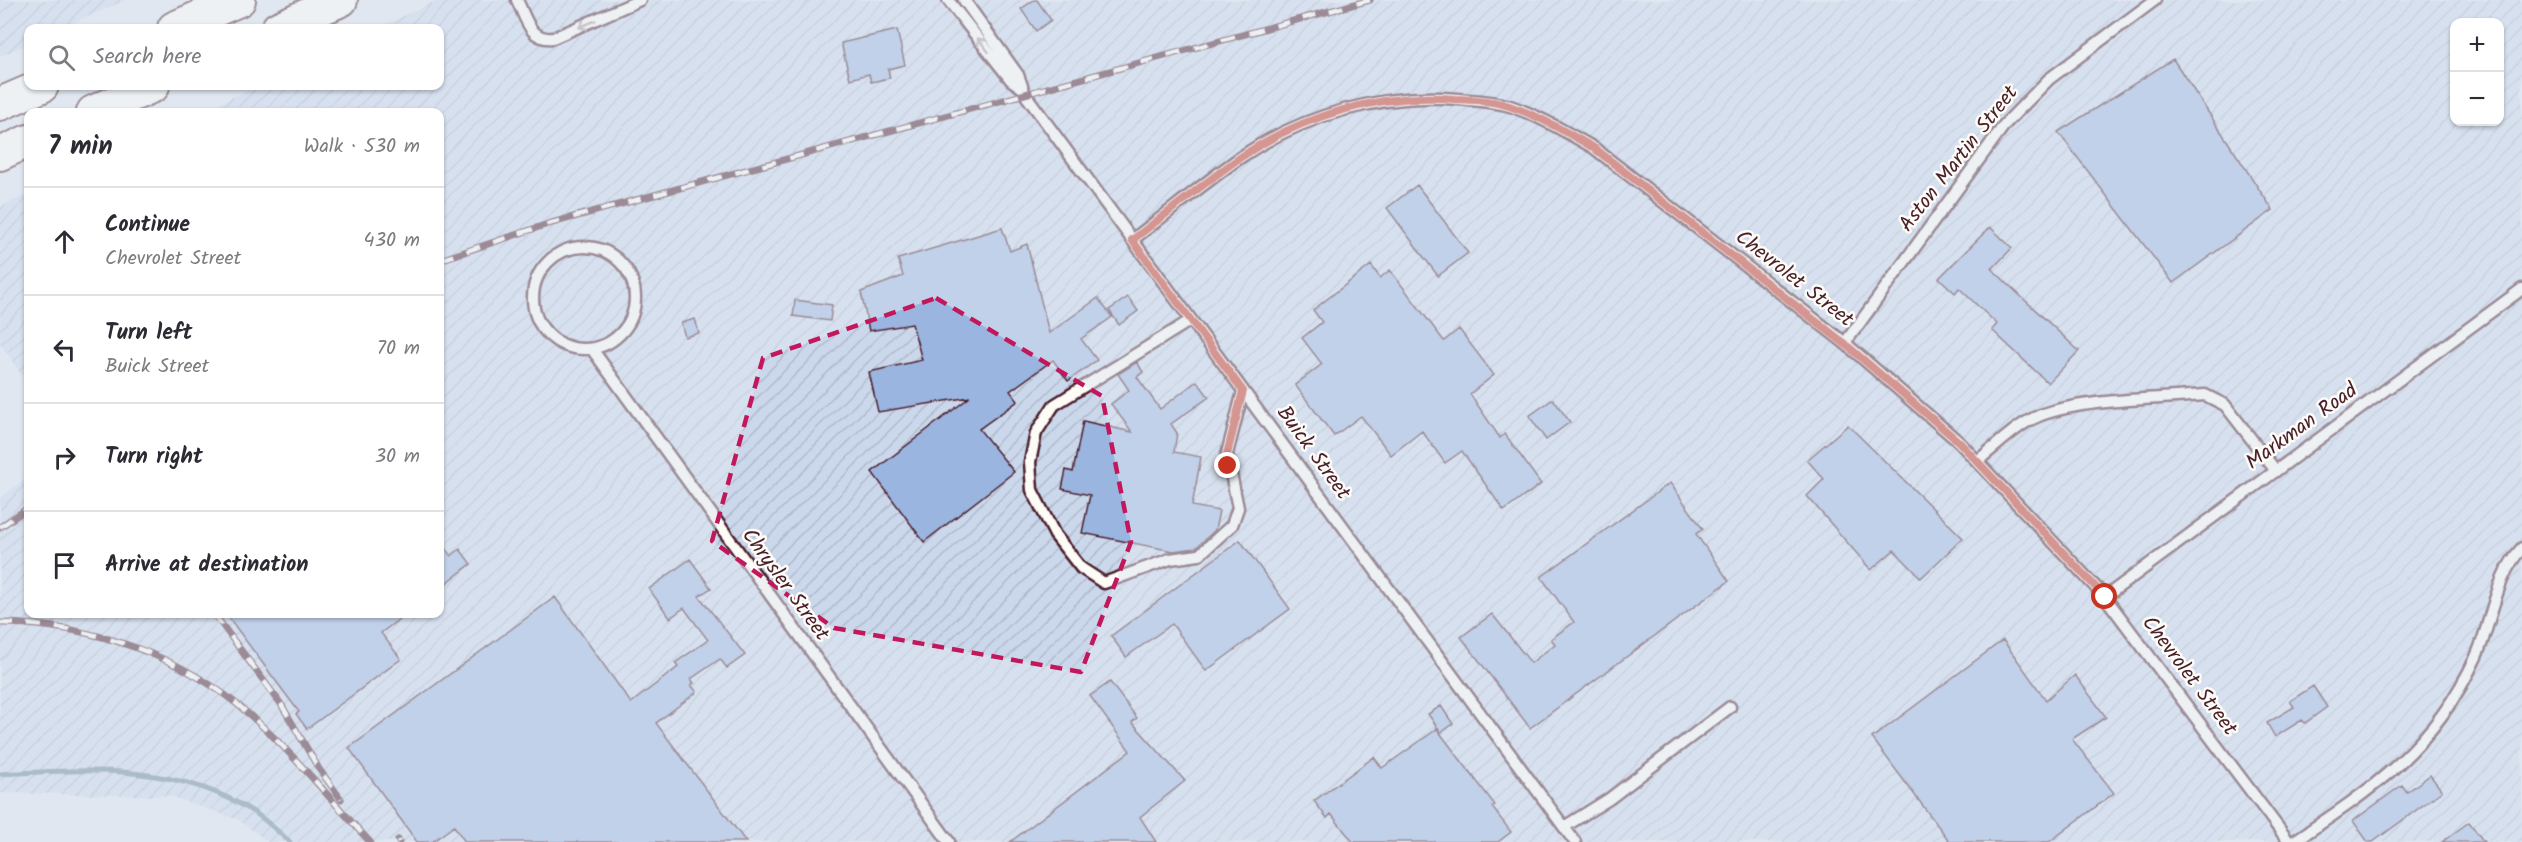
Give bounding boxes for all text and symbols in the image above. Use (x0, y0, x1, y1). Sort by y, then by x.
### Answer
map controls (2450, 18, 2504, 126)
button: + (2450, 18, 2504, 72)
one-way arrow (578, 19, 596, 30)
search box (24, 24, 444, 90)
one-way arrow (977, 37, 990, 53)
text: Search here (93, 40, 201, 75)
icon: search (45, 41, 78, 74)
button: − (2450, 72, 2504, 126)
street label: Aston Martin Street (1891, 78, 2027, 239)
text: 7 min (48, 126, 113, 168)
text: Walk · 530 m (304, 131, 420, 163)
text: Continue (105, 208, 190, 243)
street label: Chevrolet Street (1727, 222, 1861, 337)
icon: ahead (48, 225, 81, 258)
text: 430 m (364, 225, 420, 257)
text: Chevrolet Street (105, 243, 241, 275)
text: Turn left (105, 316, 192, 351)
icon: left (48, 333, 81, 366)
text: 70 m (377, 333, 420, 365)
text: Buick Street (105, 351, 209, 383)
street label: Markman Road (2239, 375, 2365, 479)
street label: Buick Street (1268, 399, 1359, 508)
text: Turn right (105, 440, 203, 475)
icon: right (48, 441, 81, 474)
text: 30 m (375, 441, 420, 473)
route end (1214, 452, 1240, 478)
street label: Chrysler Street (733, 522, 838, 649)
text: Arrive at destination (105, 548, 308, 583)
icon: arrive (48, 549, 81, 582)
route start (2091, 583, 2117, 609)
street label: Chevrolet Street (2133, 609, 2246, 744)

